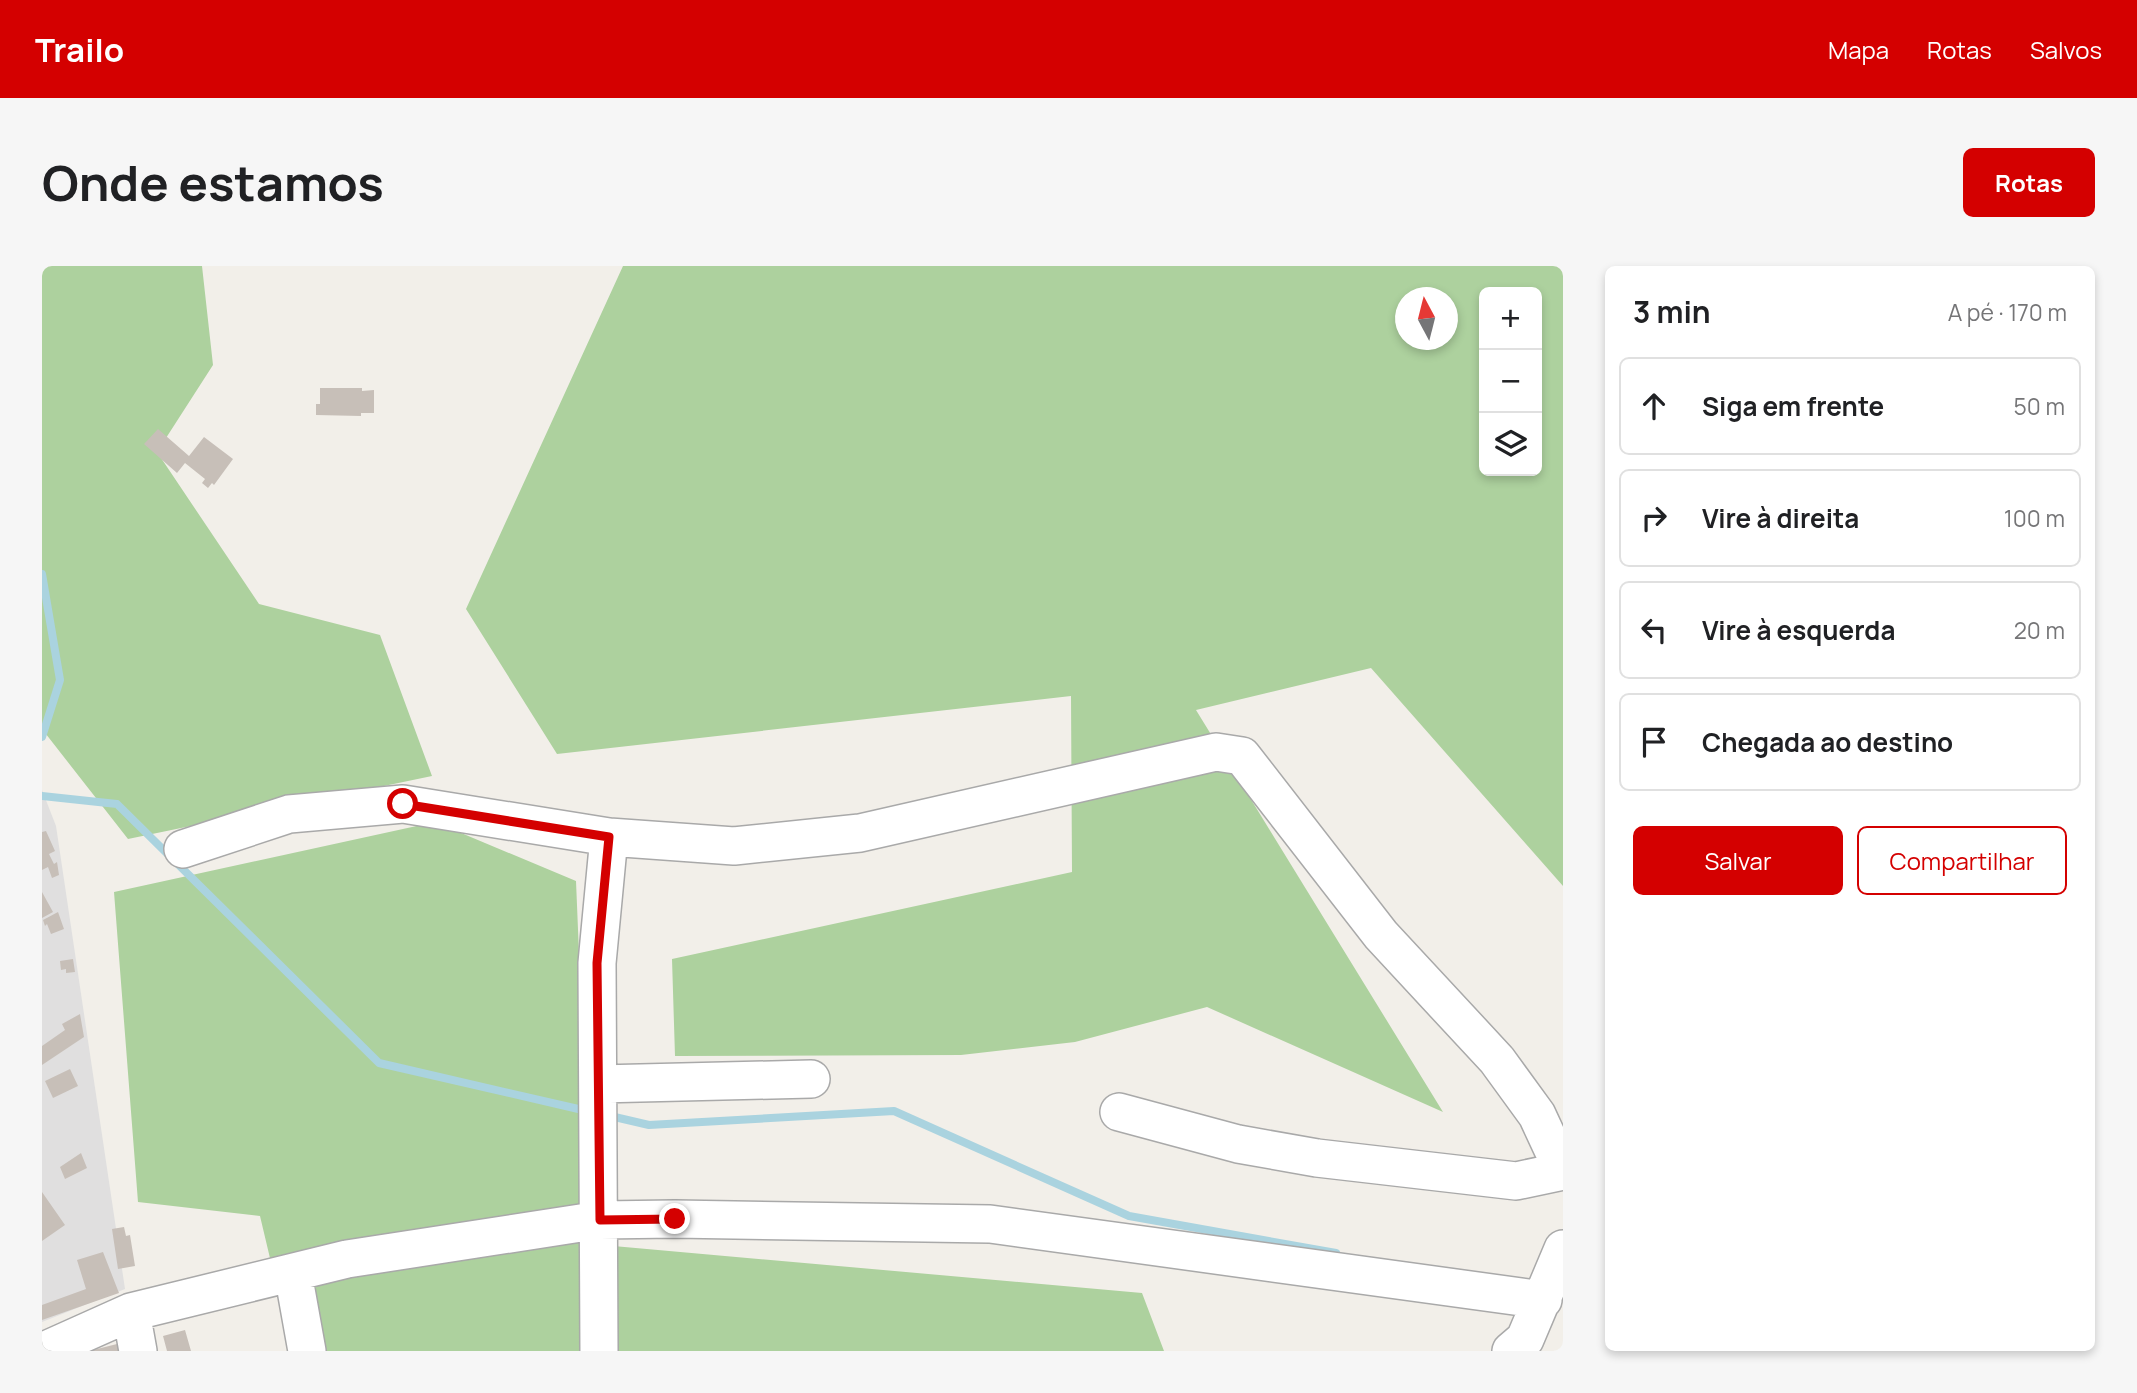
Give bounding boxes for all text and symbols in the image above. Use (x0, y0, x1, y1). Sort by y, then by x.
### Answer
text: Trailo (35, 27, 124, 72)
text: Mapa (1828, 33, 1889, 66)
text: Rotas (1927, 33, 1992, 66)
text: Salvos (2030, 33, 2102, 66)
button: Rotas (1963, 148, 2095, 217)
text: Onde estamos (42, 149, 384, 216)
north arrow (1395, 287, 1458, 350)
map controls (1479, 287, 1542, 476)
button: + (1479, 287, 1542, 350)
text: 3 min (1633, 291, 1711, 332)
text: A pé · 170 m (1948, 296, 2067, 328)
button: − (1479, 350, 1542, 413)
icon: ahead (1635, 387, 1673, 425)
text: Siga em frente (1702, 388, 1884, 424)
text: 50 m (2014, 390, 2065, 422)
button: layers (1479, 413, 1542, 476)
icon: right (1635, 499, 1673, 537)
text: Vire à direita (1702, 500, 1859, 536)
text: 100 m (2004, 502, 2065, 534)
icon: left (1635, 611, 1673, 649)
text: Vire à esquerda (1702, 612, 1895, 648)
text: 20 m (2014, 614, 2065, 646)
icon: arrive (1635, 723, 1673, 761)
text: Chegada ao destino (1702, 724, 1953, 760)
route start (387, 788, 418, 819)
button: Salvar (1633, 826, 1843, 895)
button: Compartilhar (1857, 826, 2067, 895)
route end (659, 1203, 690, 1234)

